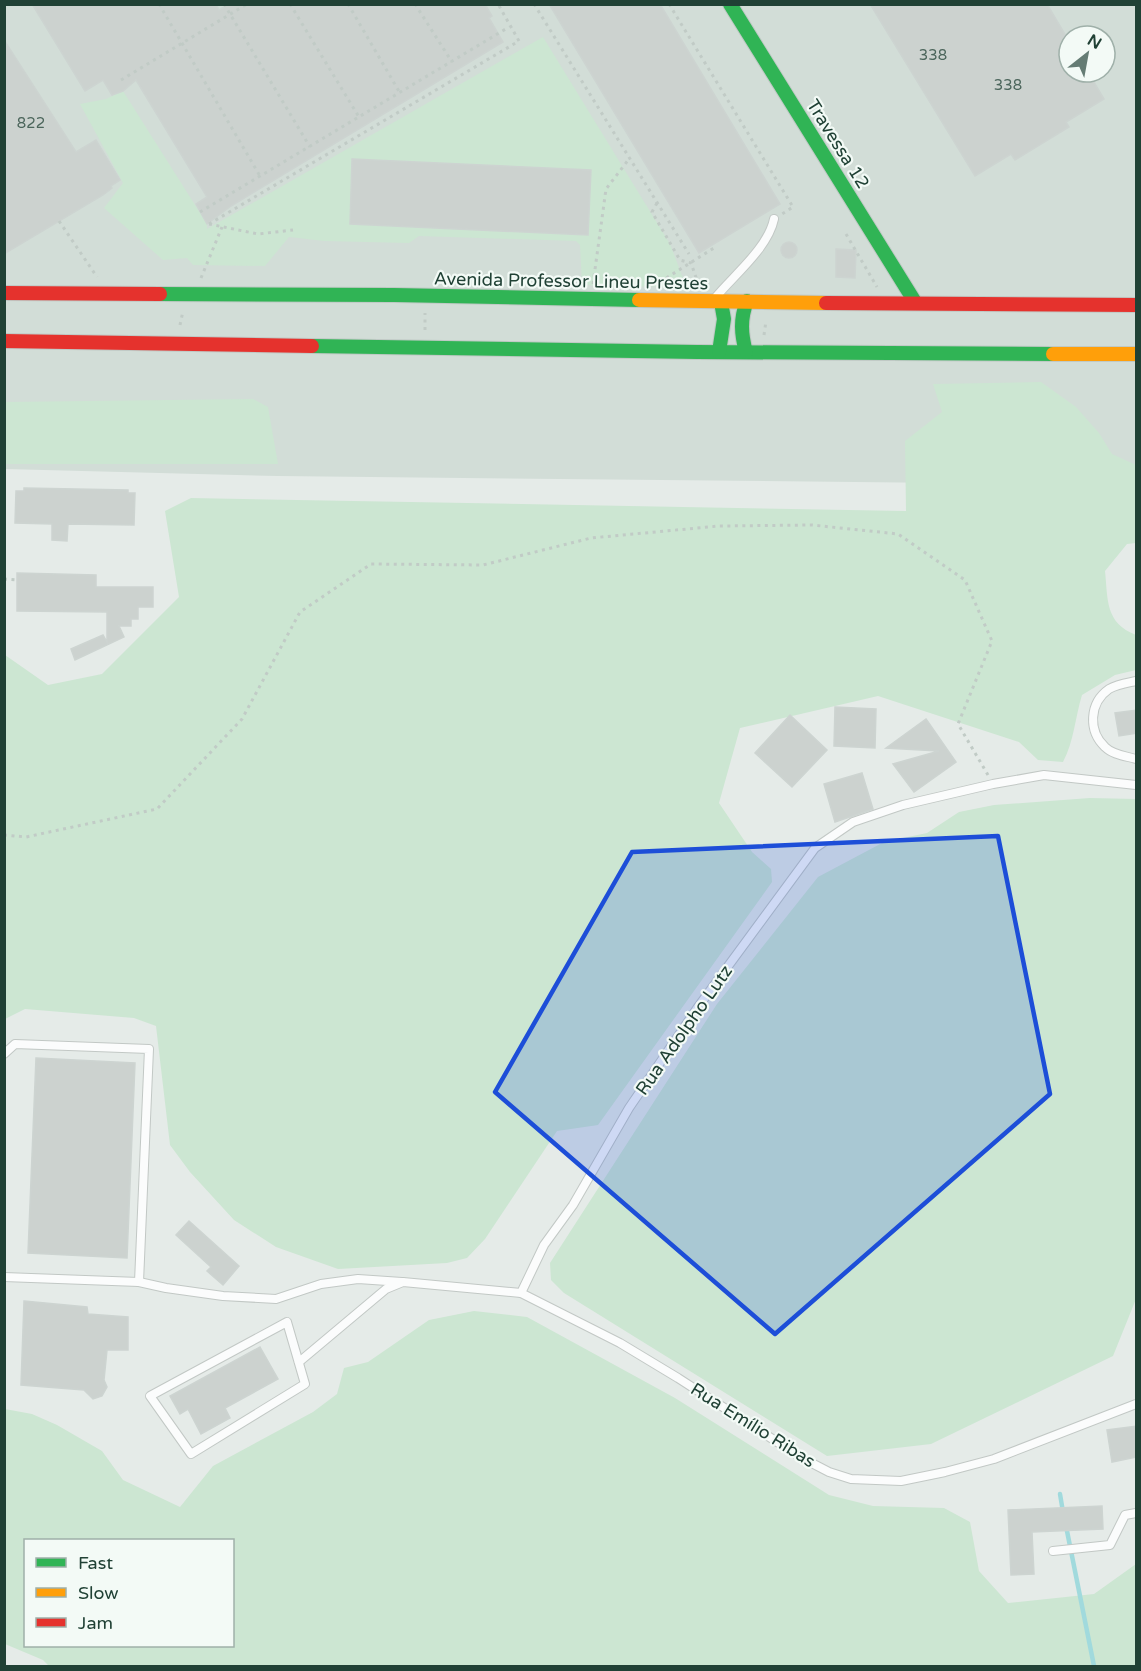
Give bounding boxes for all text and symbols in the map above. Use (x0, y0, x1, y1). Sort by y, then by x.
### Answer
north arrow (1057, 24, 1117, 84)
text: N (1084, 30, 1105, 54)
house number: 338 (919, 46, 947, 64)
house number: 338 (994, 76, 1022, 94)
street label: Travessa 12 (802, 95, 874, 193)
house number: 822 (17, 114, 45, 132)
street label: Avenida Professor Lineu Prestes (434, 268, 708, 294)
street label: Rua Adolpho Lutz (631, 961, 737, 1099)
street label: Rua Emílio Ribas (687, 1378, 819, 1472)
legend (24, 1539, 234, 1647)
text: Fast (78, 1552, 113, 1574)
text: Slow (78, 1582, 119, 1604)
text: Jam (78, 1612, 113, 1634)

